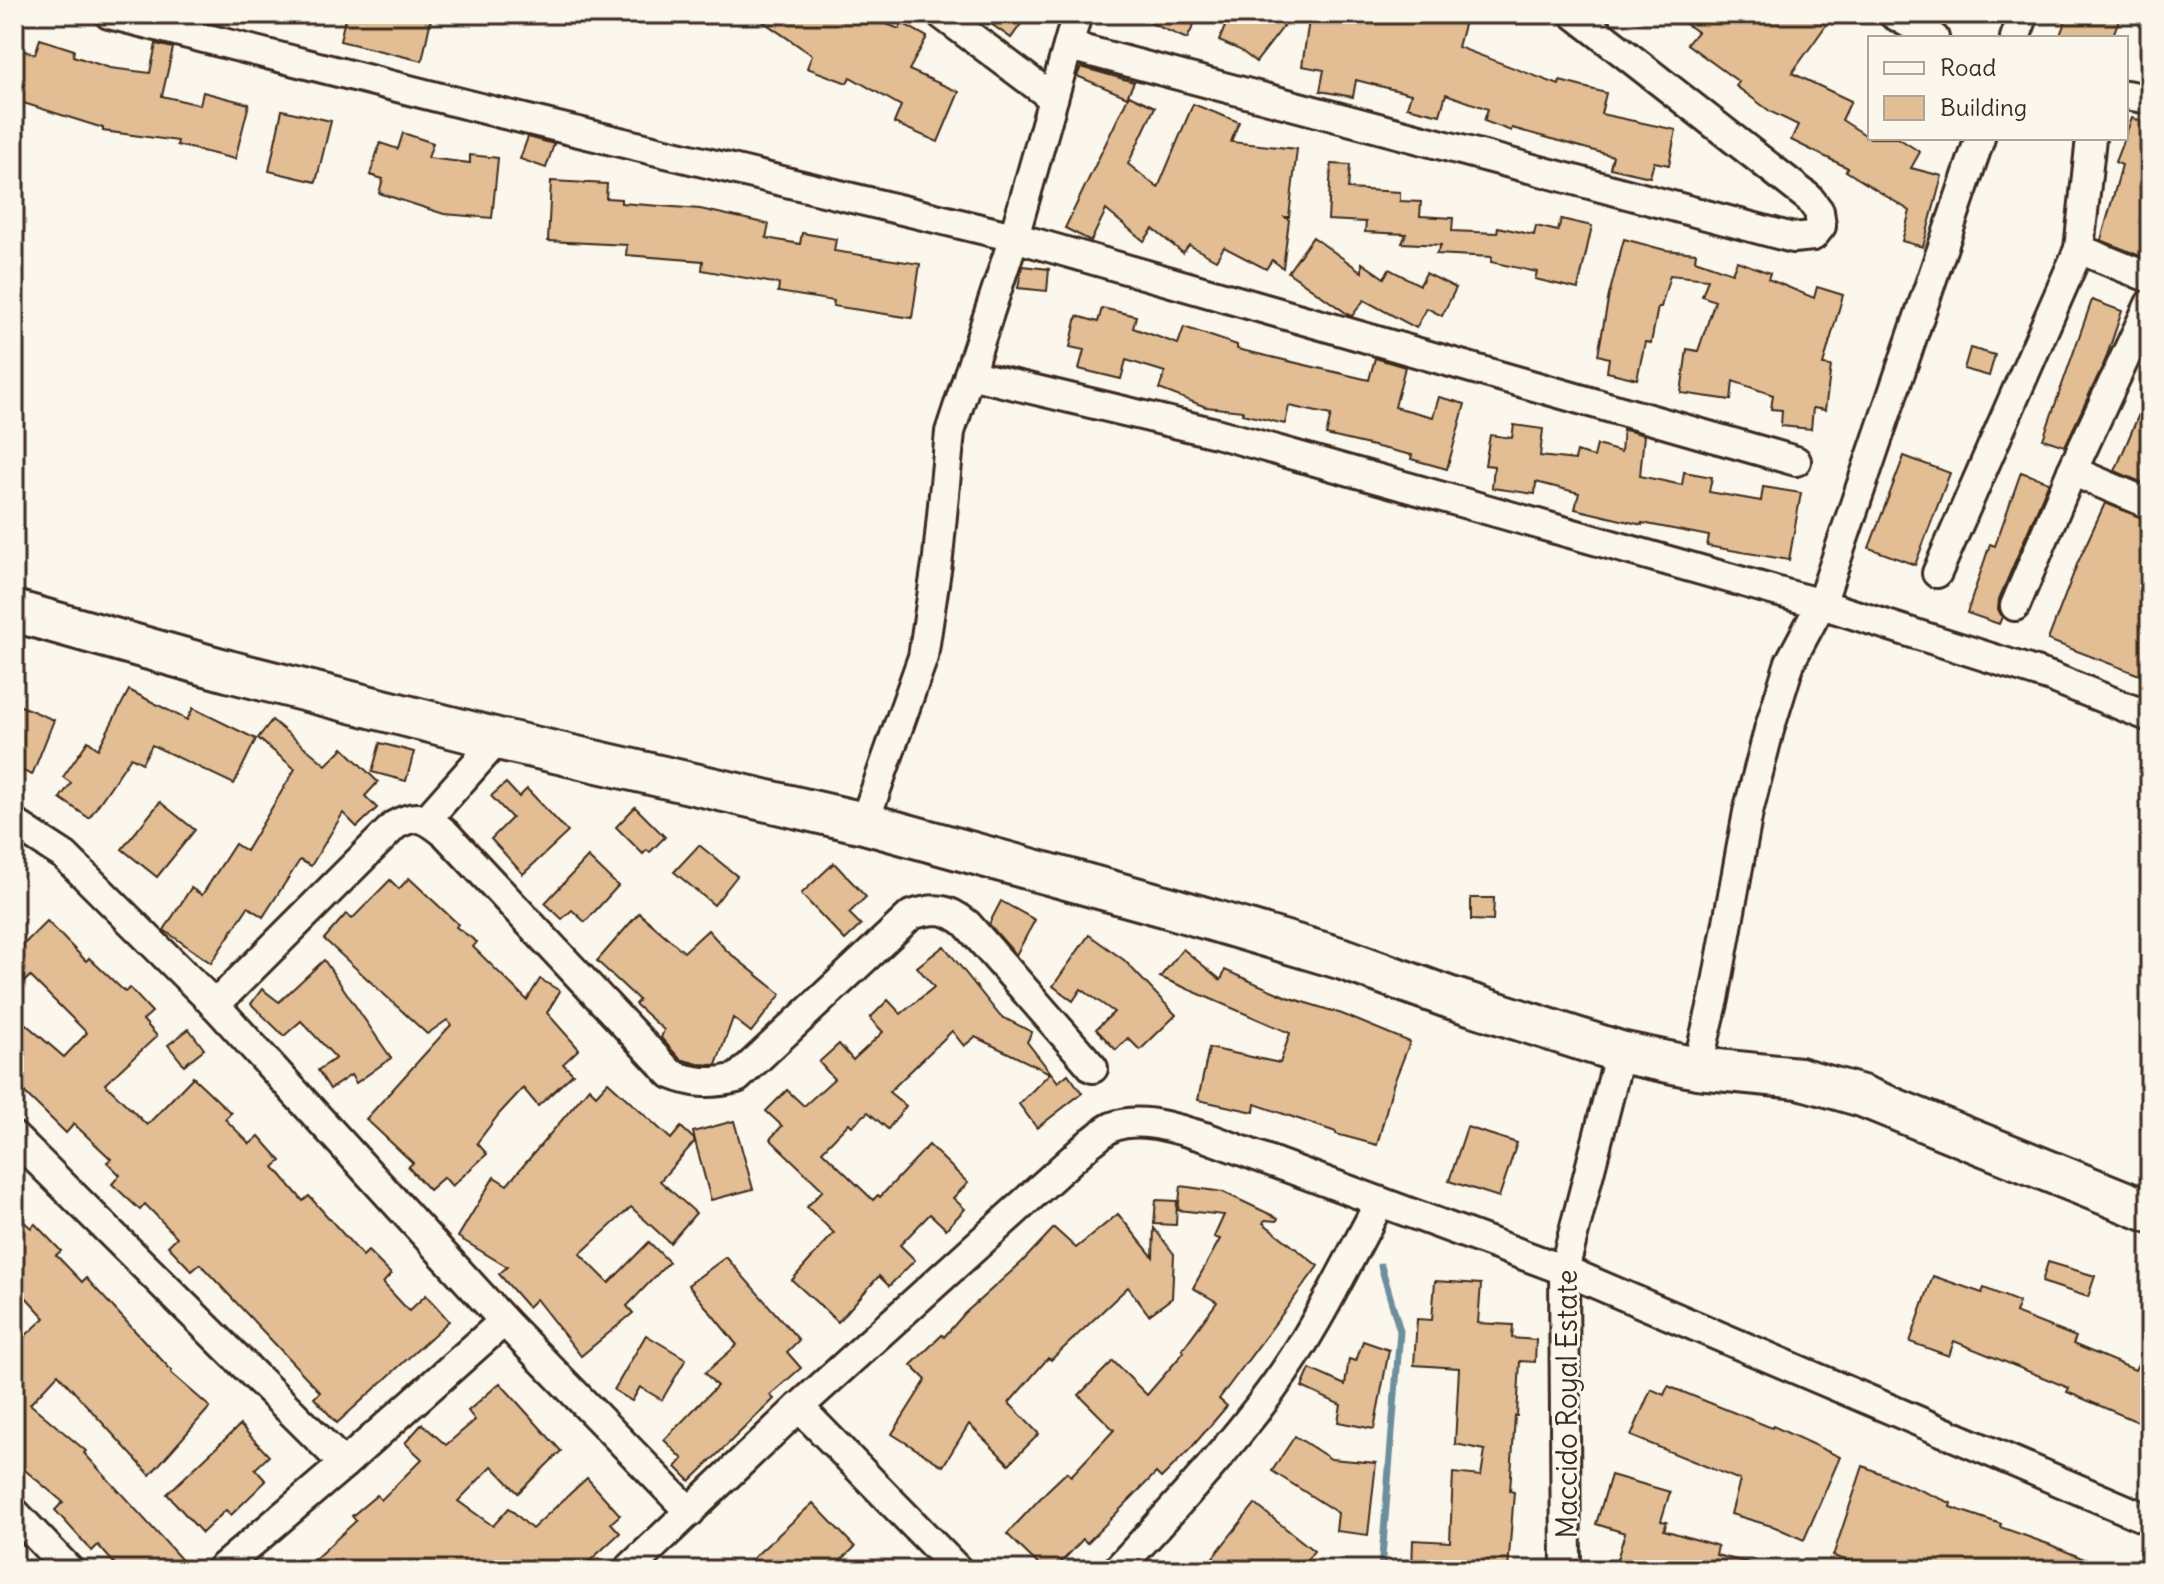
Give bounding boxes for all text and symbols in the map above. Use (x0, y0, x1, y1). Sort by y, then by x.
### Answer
legend (1868, 36, 2128, 140)
text: Road (1940, 52, 1996, 82)
text: Building (1940, 92, 2027, 122)
street label: Maccido Royal Estate (1549, 1270, 1585, 1538)

